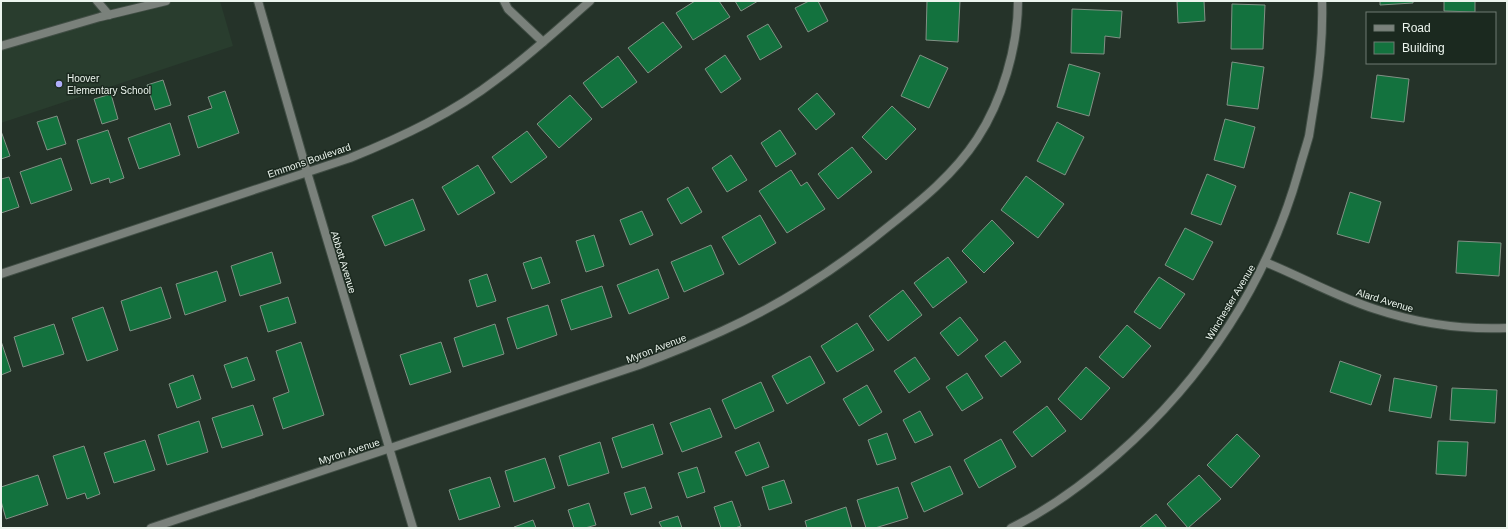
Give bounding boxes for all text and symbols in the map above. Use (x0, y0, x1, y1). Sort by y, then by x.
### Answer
legend (1366, 12, 1496, 64)
text: Road (1402, 21, 1431, 35)
text: Building (1402, 41, 1445, 55)
place label: Hoover Elementary School (67, 73, 151, 96)
marker: Hoover Elementary School (54, 79, 64, 89)
street label: Emmons Boulevard (266, 141, 352, 180)
street label: Abbott Avenue (329, 230, 358, 295)
street label: Winchester Avenue (1204, 262, 1258, 342)
street label: Alard Avenue (1355, 287, 1415, 315)
street label: Myron Avenue (624, 332, 688, 365)
street label: Myron Avenue (317, 436, 382, 467)

